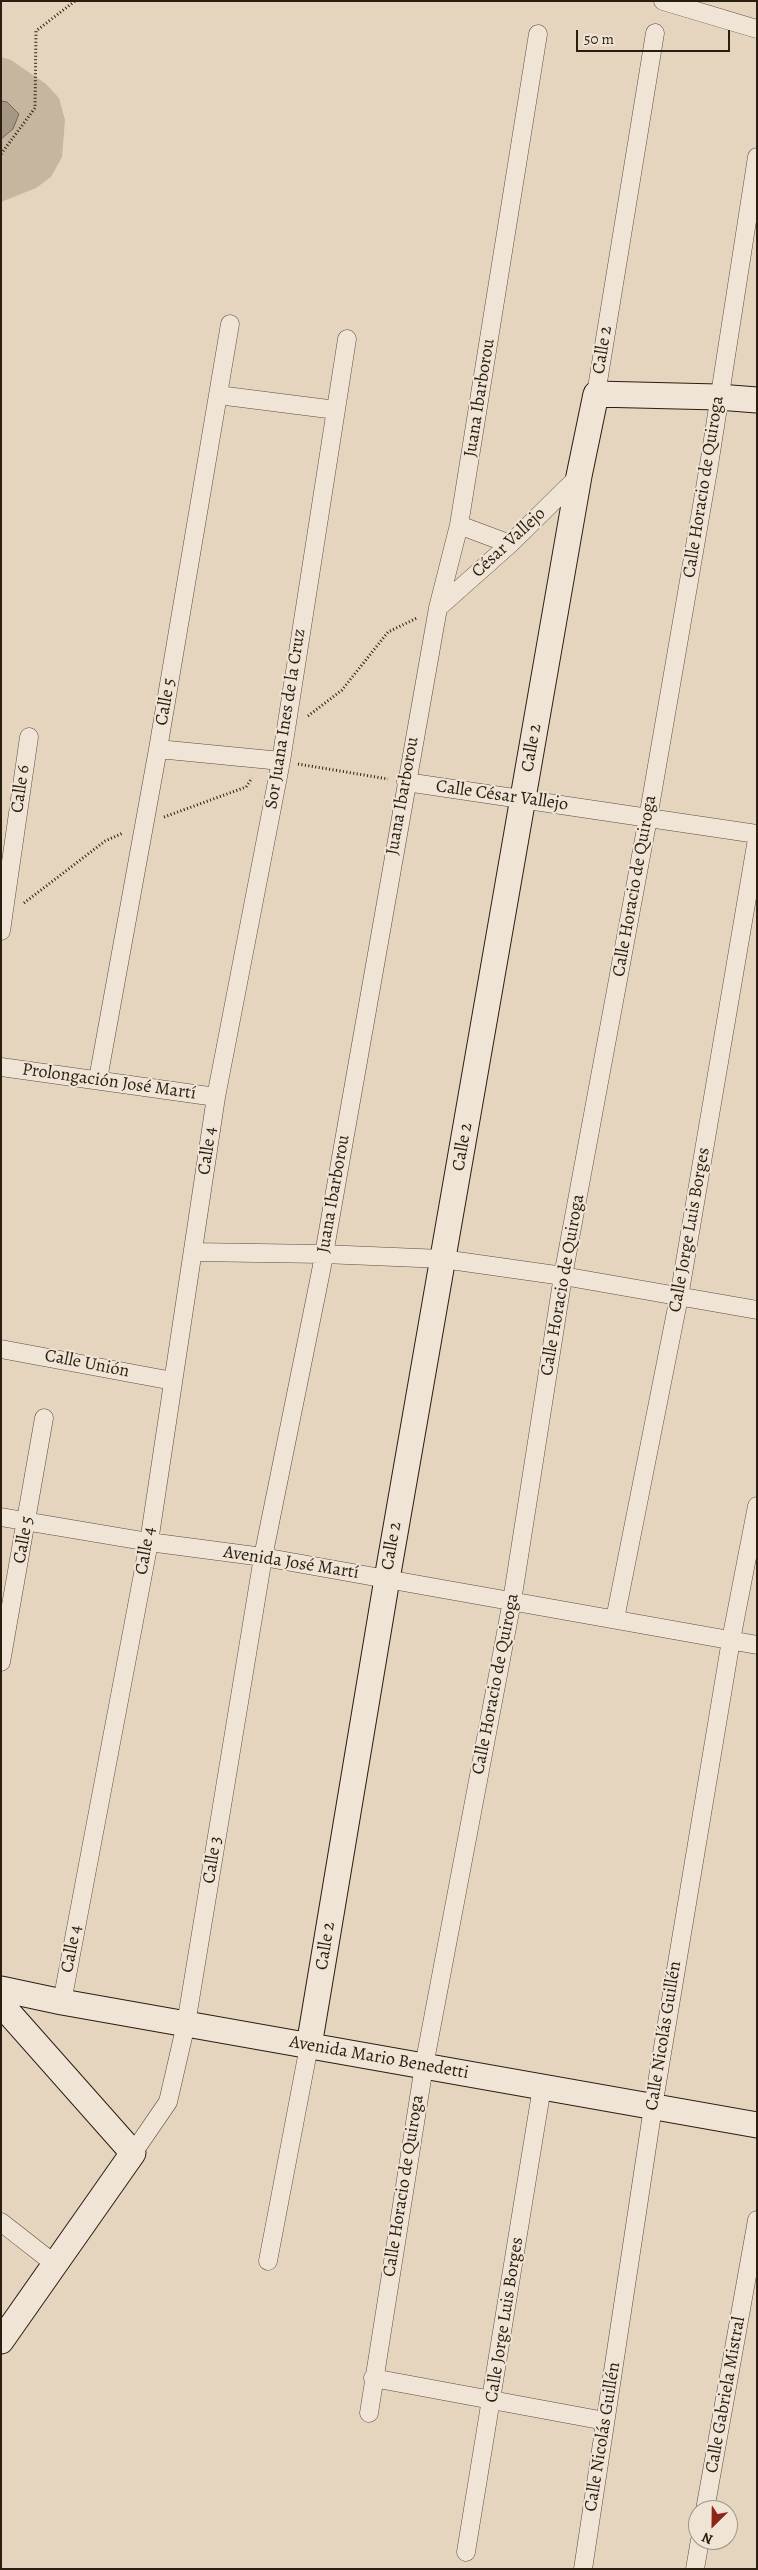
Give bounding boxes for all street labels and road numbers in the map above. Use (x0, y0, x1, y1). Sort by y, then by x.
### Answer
street label: Calle 2 (589, 324, 617, 376)
street label: Juana Ibarborou (460, 337, 500, 459)
street label: Calle Horacio de Quiroga (679, 394, 729, 580)
street label: César Vallejo (468, 503, 550, 583)
street label: Sor Juana Ines de la Cruz (261, 627, 311, 811)
street label: Calle 5 (151, 677, 181, 727)
street label: Calle 2 (517, 722, 547, 774)
street label: Juana Ibarborou (382, 735, 424, 857)
street label: Calle 6 (7, 764, 35, 814)
street label: Calle César Vallejo (434, 776, 570, 816)
street label: Calle Horacio de Quiroga (608, 793, 662, 979)
street label: Prolongación José Martí (21, 1059, 197, 1105)
street label: Calle 2 (448, 1121, 478, 1173)
street label: Calle 4 (194, 1126, 222, 1176)
street label: Juana Ibarborou (313, 1133, 355, 1255)
street label: Calle Jorge Luis Borges (665, 1146, 715, 1314)
street label: Calle Horacio de Quiroga (536, 1192, 590, 1378)
street label: Calle Unión (43, 1345, 131, 1383)
street label: Calle 5 (9, 1515, 39, 1565)
street label: Calle 2 (377, 1520, 407, 1572)
street label: Calle 4 (131, 1525, 161, 1577)
street label: Avenida José Martí (222, 1542, 360, 1584)
street label: Calle Horacio de Quiroga (468, 1592, 524, 1776)
street label: Calle 3 (199, 1835, 227, 1885)
street label: Calle 2 (312, 1920, 340, 1972)
street label: Calle 4 (57, 1923, 87, 1975)
street label: Calle Nicolás Guillén (642, 1960, 686, 2112)
street label: Avenida Mario Benedetti (288, 2032, 470, 2084)
street label: Calle Horacio de Quiroga (379, 2093, 429, 2279)
street label: Calle Jorge Luis Borges (481, 2236, 529, 2404)
street label: Calle Gabriela Mistral (702, 2315, 750, 2475)
street label: Calle Nicolás Guillén (581, 2361, 625, 2513)

